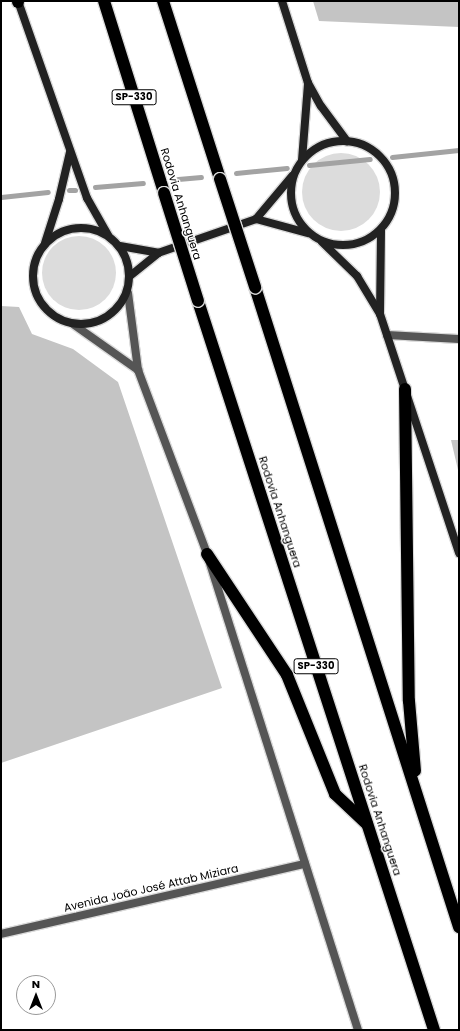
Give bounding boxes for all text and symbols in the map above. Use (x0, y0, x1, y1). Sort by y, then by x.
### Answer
road number: SP-330 (111, 89, 157, 105)
street label: Rodovia Anhanguera (158, 146, 204, 262)
street label: Rodovia Anhanguera (256, 455, 304, 569)
road number: SP-330 (293, 658, 339, 674)
street label: Rodovia Anhanguera (356, 763, 404, 877)
street label: Avenida João José Attab Miziara (62, 861, 240, 915)
north arrow (16, 975, 56, 1015)
text: N (32, 976, 40, 992)

